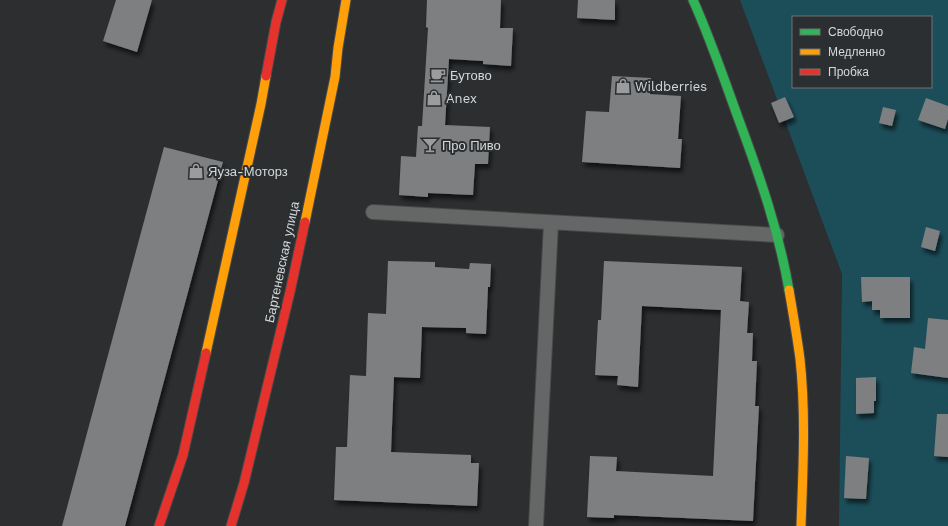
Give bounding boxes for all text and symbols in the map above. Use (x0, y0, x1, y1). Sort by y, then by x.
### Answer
legend (792, 16, 932, 88)
text: Свободно (828, 25, 883, 39)
text: Медленно (828, 45, 885, 59)
text: Пробка (828, 65, 869, 79)
cafe icon: Бутово (429, 66, 447, 84)
place label: Бутово (450, 68, 492, 83)
shop icon: Wildberries (614, 77, 632, 95)
place label: Wildberries (635, 79, 707, 94)
shop icon: Anex (425, 89, 443, 107)
place label: Anex (446, 91, 477, 106)
bar icon: Про Пиво (421, 136, 439, 154)
place label: Про Пиво (442, 138, 501, 153)
shop icon: Яуза-Моторз (187, 162, 205, 180)
place label: Яуза-Моторз (208, 164, 288, 179)
street label: Бартеневская улица (262, 199, 302, 324)

